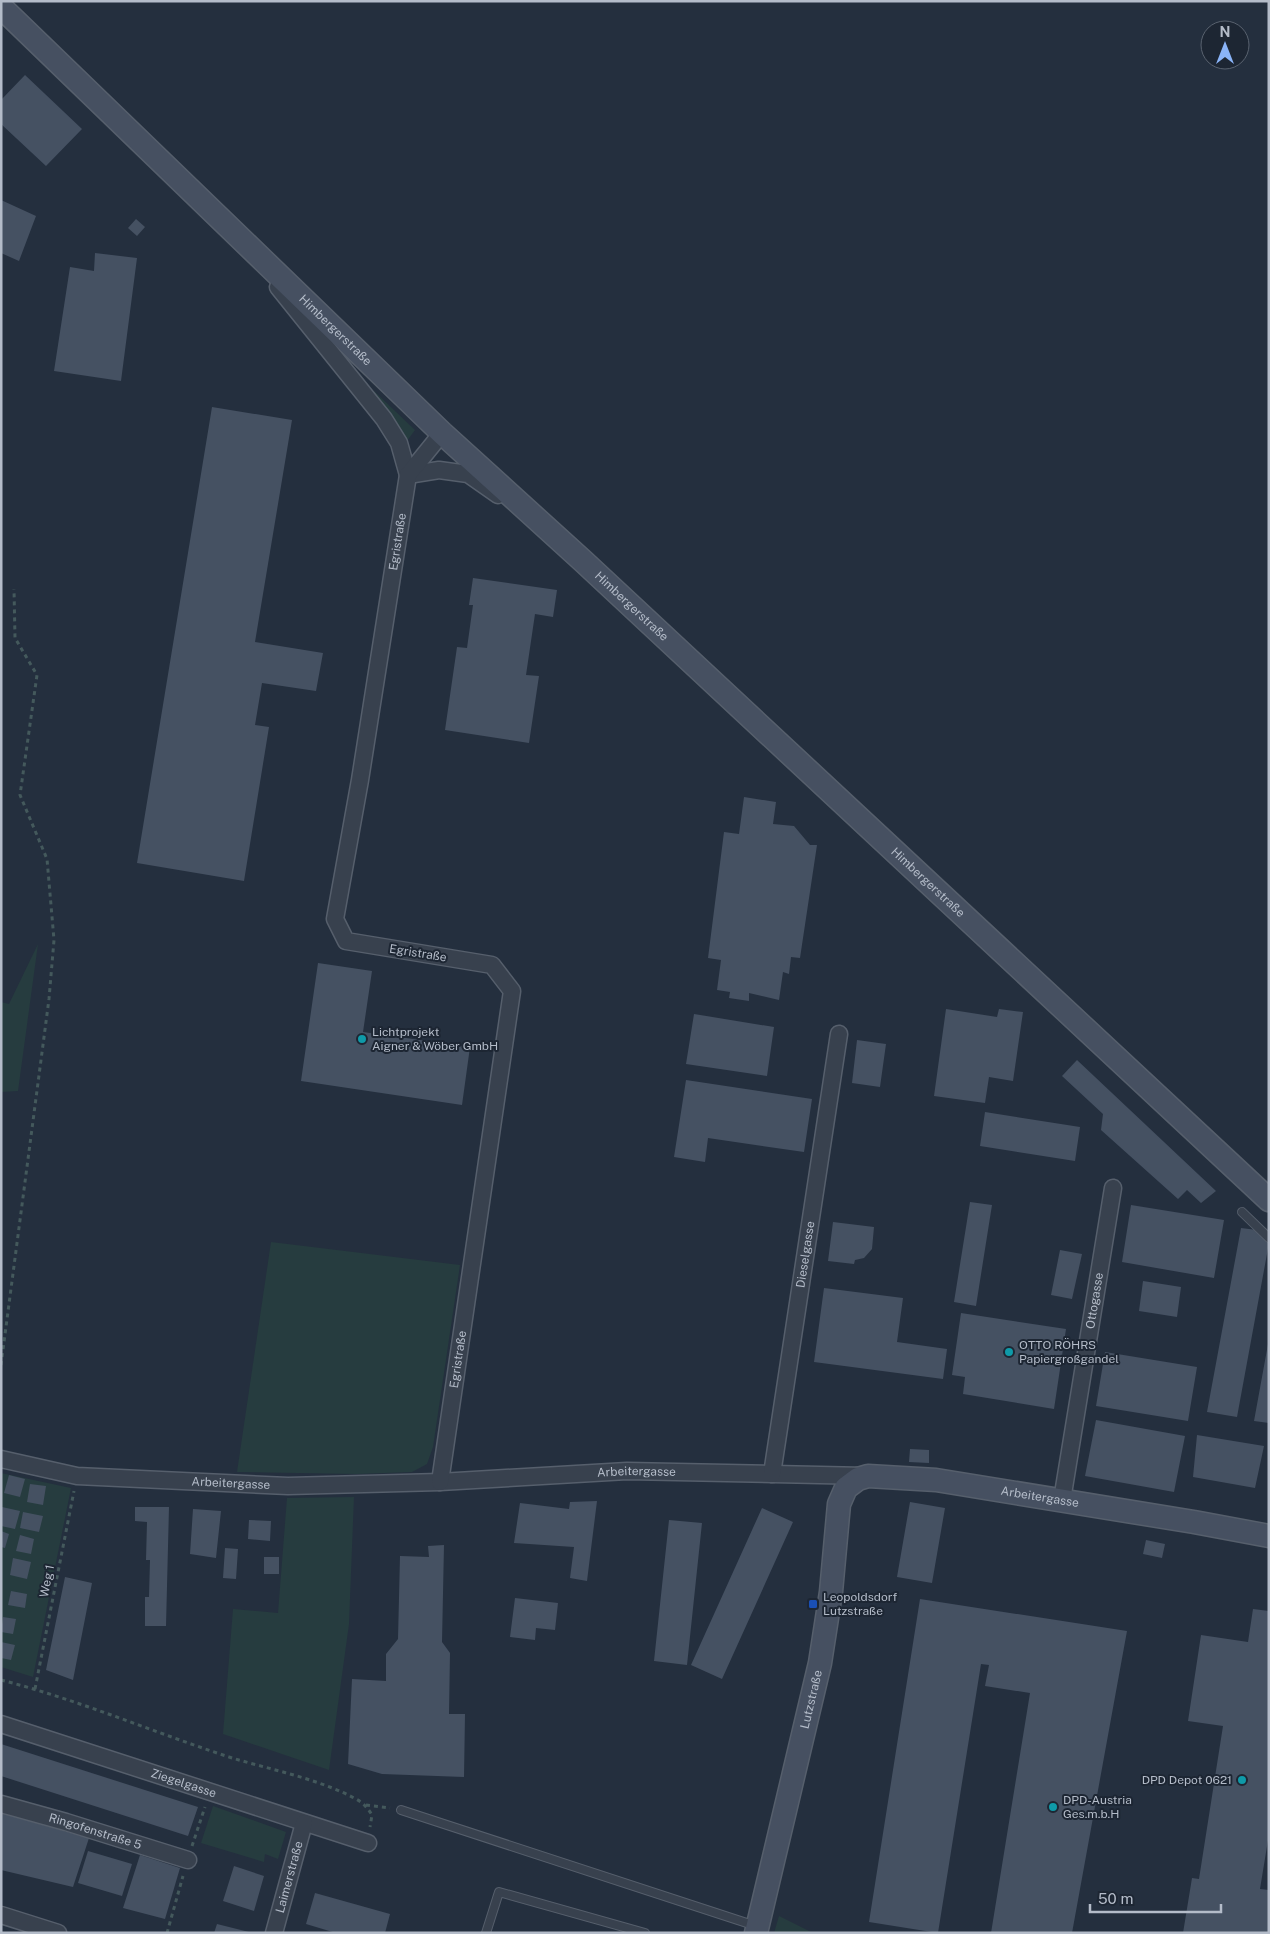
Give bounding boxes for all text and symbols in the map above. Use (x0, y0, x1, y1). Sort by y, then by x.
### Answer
north arrow (1200, 20, 1250, 70)
text: N (1220, 24, 1230, 40)
street label: Himbergerstraße (296, 292, 375, 368)
street label: Egristraße (386, 512, 409, 572)
street label: Himbergerstraße (592, 569, 671, 644)
street label: Himbergerstraße (888, 845, 968, 920)
street label: Egristraße (388, 942, 448, 964)
place label: Lichtprojekt Aigner & Wöber GmbH (372, 1025, 498, 1053)
marker: Lichtprojekt Aigner & Wöber GmbH (356, 1033, 368, 1045)
street label: Dieselgasse (793, 1220, 817, 1289)
street label: Ottogasse (1083, 1271, 1106, 1330)
street label: Egristraße (447, 1329, 469, 1389)
place label: OTTO RÖHRS Papiergroßgandel (1019, 1338, 1119, 1366)
marker: OTTO RÖHRS Papiergroßgandel (1003, 1346, 1015, 1358)
street label: Arbeitergasse (597, 1464, 676, 1480)
street label: Arbeitergasse (191, 1474, 271, 1492)
street label: Arbeitergasse (1000, 1484, 1080, 1510)
street label: Weg 1 (37, 1563, 57, 1599)
place label: Leopoldsdorf Lutzstraße (823, 1590, 898, 1618)
marker: Leopoldsdorf Lutzstraße (807, 1598, 819, 1610)
street label: Lutzstraße (798, 1668, 825, 1730)
street label: Ziegelgasse (149, 1766, 218, 1800)
place label: DPD Depot 0621 (1142, 1773, 1232, 1787)
marker: DPD Depot 0621 (1236, 1774, 1248, 1786)
place label: DPD-Austria Ges.m.b.H (1063, 1793, 1132, 1821)
marker: DPD-Austria Ges.m.b.H (1047, 1801, 1059, 1813)
street label: Ringofenstraße 5 (47, 1811, 144, 1852)
street label: Laimerstraße (273, 1839, 306, 1915)
scale bar (1090, 1882, 1221, 1914)
text: 50 m (1098, 1890, 1133, 1907)

